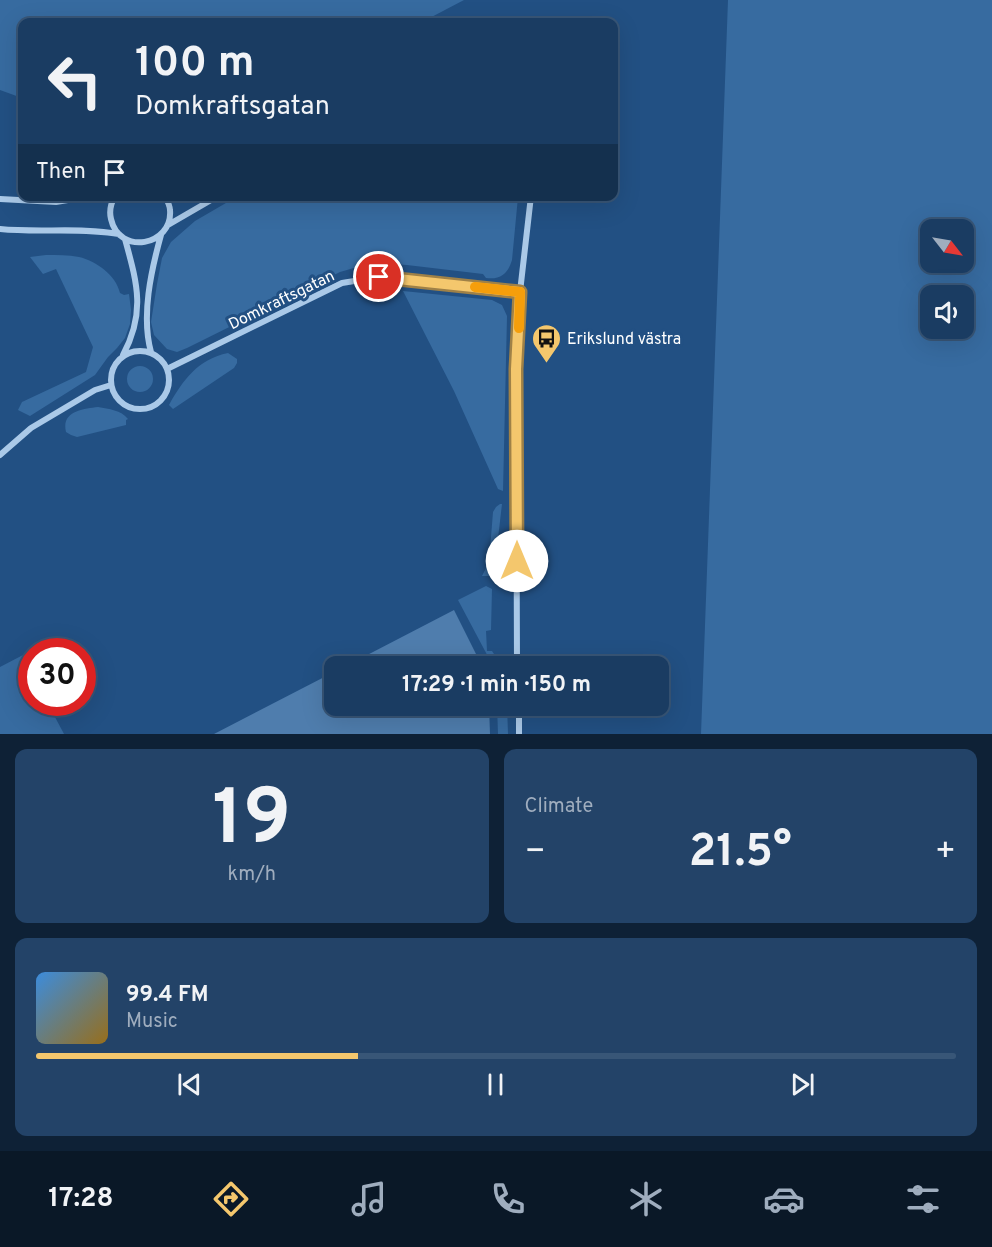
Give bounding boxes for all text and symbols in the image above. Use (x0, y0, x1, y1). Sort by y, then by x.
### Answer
text: 100 m (135, 38, 254, 91)
icon: left (36, 42, 114, 120)
text: Domkraftsgatan (135, 90, 330, 124)
icon: arrive (98, 156, 131, 189)
text: Then (36, 159, 86, 186)
north arrow (920, 219, 974, 273)
map controls (920, 219, 974, 339)
pin (353, 251, 404, 302)
icon: arrive (362, 260, 395, 293)
street label: Domkraftsgatan (226, 266, 338, 335)
button: sound (920, 285, 974, 339)
bus stop icon: Erikslund västra (530, 322, 562, 364)
place label: Erikslund västra (567, 330, 681, 350)
position arrow (485, 529, 549, 593)
speed limit sign: 30 (18, 638, 96, 716)
text: 17:29 · 1 min · 150 m (402, 672, 591, 699)
text: 19 (212, 773, 291, 872)
text: Climate (525, 794, 593, 820)
text: 21.5° (689, 825, 792, 882)
text: − (525, 832, 546, 874)
text: + (935, 832, 956, 874)
text: km/h (227, 862, 276, 888)
text: 99.4 FM (126, 982, 208, 1009)
text: Music (126, 1009, 178, 1035)
icon: previous (173, 1068, 206, 1101)
icon: pause (479, 1068, 512, 1101)
icon: next (786, 1068, 819, 1101)
icon: directions (210, 1178, 252, 1220)
icon: music (348, 1178, 390, 1220)
icon: phone (487, 1178, 529, 1220)
icon: climate (625, 1178, 667, 1220)
icon: car (763, 1178, 805, 1220)
icon: filters (902, 1178, 944, 1220)
text: 17:28 (48, 1182, 114, 1216)

